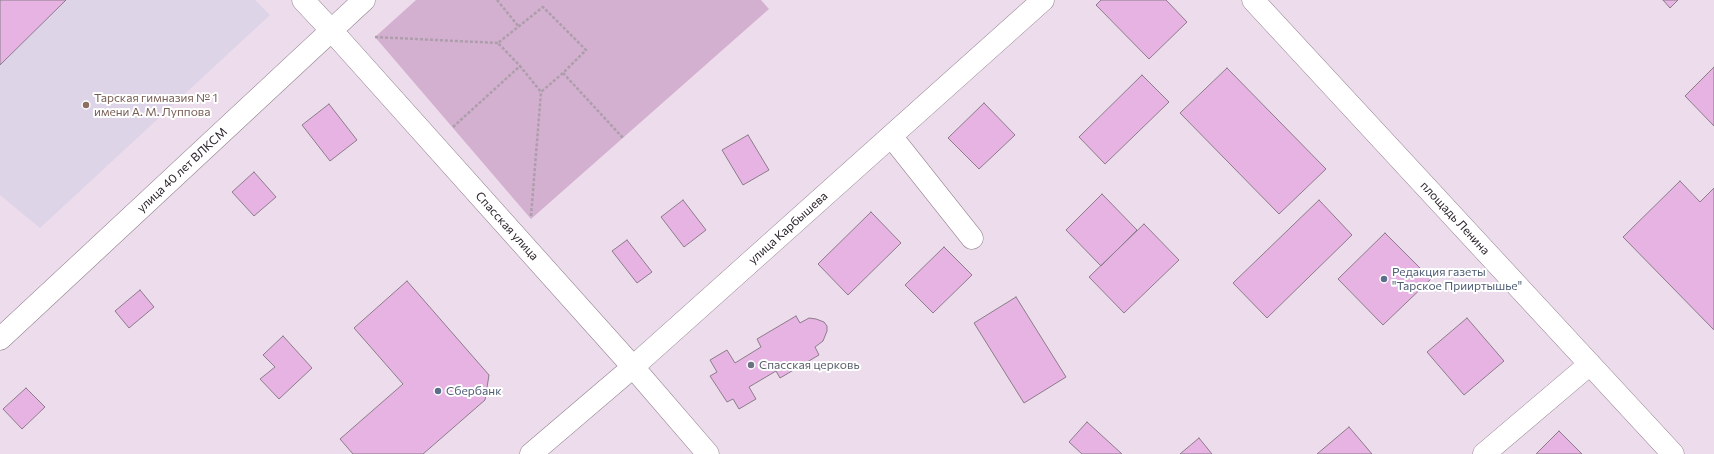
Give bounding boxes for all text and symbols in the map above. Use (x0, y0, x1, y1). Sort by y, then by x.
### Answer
place label: Тарская гимназия № 1 имени А. М. Луппова (94, 91, 218, 119)
marker: Тарская гимназия № 1 имени А. М. Луппова (81, 100, 91, 110)
street label: улица 40 лет ВЛКСМ (134, 125, 230, 215)
street label: площадь Ленина (1417, 178, 1493, 258)
street label: Спасская улица (472, 189, 542, 263)
street label: улица Карбышева (746, 189, 830, 267)
place label: Редакция газеты "Тарское Прииртышье" (1392, 265, 1522, 293)
marker: Редакция газеты "Тарское Прииртышье" (1379, 274, 1389, 284)
place label: Спасская церковь (759, 358, 860, 372)
marker: Спасская церковь (746, 360, 756, 370)
place label: Сбербанк (446, 384, 502, 398)
marker: Сбербанк (433, 386, 443, 396)

